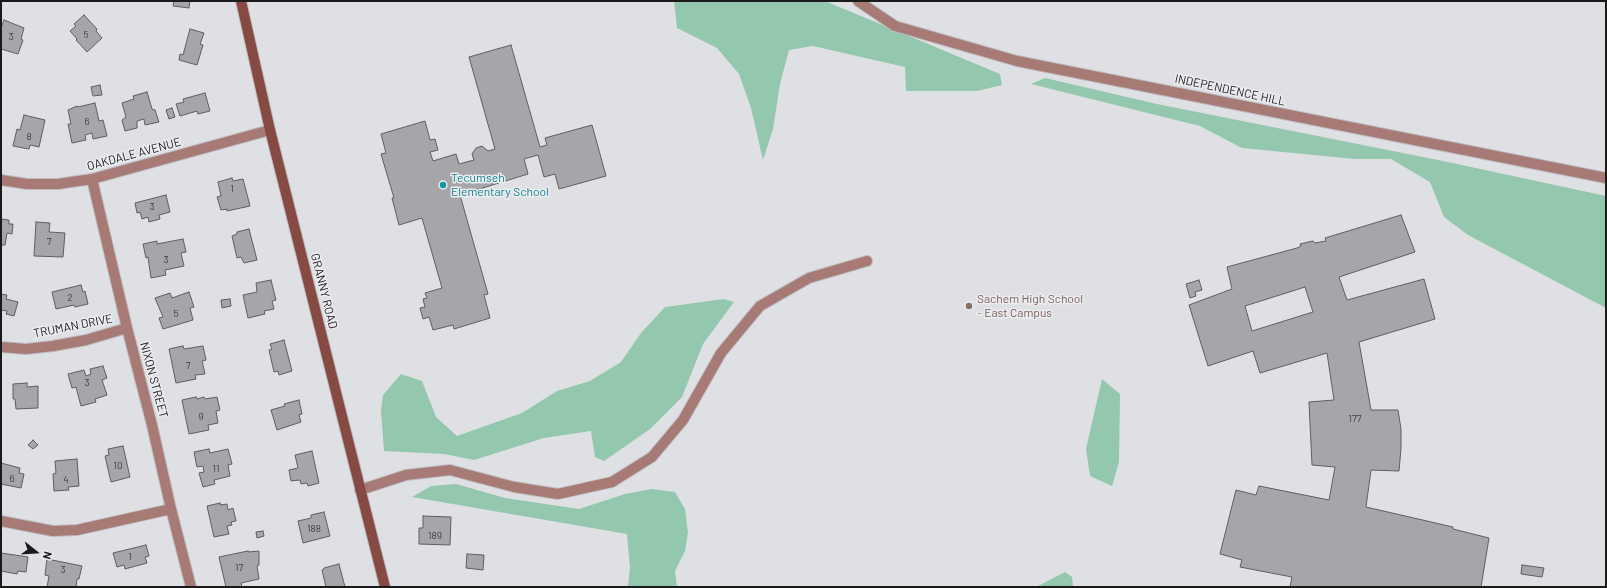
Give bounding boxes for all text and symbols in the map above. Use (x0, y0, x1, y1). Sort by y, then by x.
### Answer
house number: 5 (83, 29, 89, 41)
house number: 3 (8, 31, 14, 43)
street label: INDEPENDENCE HILL (1174, 71, 1286, 109)
house number: 6 (84, 116, 90, 128)
house number: 8 (26, 131, 32, 143)
street label: OAKDALE AVENUE (85, 134, 183, 174)
place label: Tecumseh Elementary School (451, 171, 549, 199)
marker: Tecumseh Elementary School (438, 180, 448, 190)
house number: 1 (230, 183, 234, 195)
house number: 3 (149, 201, 155, 213)
house number: 7 (47, 236, 51, 248)
street label: GRANNY ROAD (308, 252, 340, 330)
house number: 3 (163, 254, 169, 266)
house number: 2 (67, 292, 73, 304)
place label: Sachem High School - East Campus (977, 292, 1083, 320)
marker: Sachem High School - East Campus (964, 301, 974, 311)
house number: 5 (173, 308, 179, 320)
street label: TRUMAN DRIVE (32, 311, 114, 341)
street label: NIXON STREET (137, 340, 171, 420)
house number: 7 (186, 360, 190, 372)
house number: 3 (84, 377, 90, 389)
house number: 9 (198, 411, 204, 423)
house number: 177 (1349, 413, 1361, 425)
house number: 10 (113, 460, 123, 472)
house number: 11 (212, 463, 220, 475)
house number: 6 (9, 473, 15, 485)
house number: 4 (63, 474, 69, 486)
house number: 188 (307, 523, 321, 535)
house number: 189 (428, 530, 442, 542)
north arrow (16, 532, 56, 572)
text: N (41, 550, 55, 561)
house number: 1 (128, 551, 132, 563)
house number: 17 (235, 562, 243, 574)
house number: 3 (60, 564, 66, 576)

